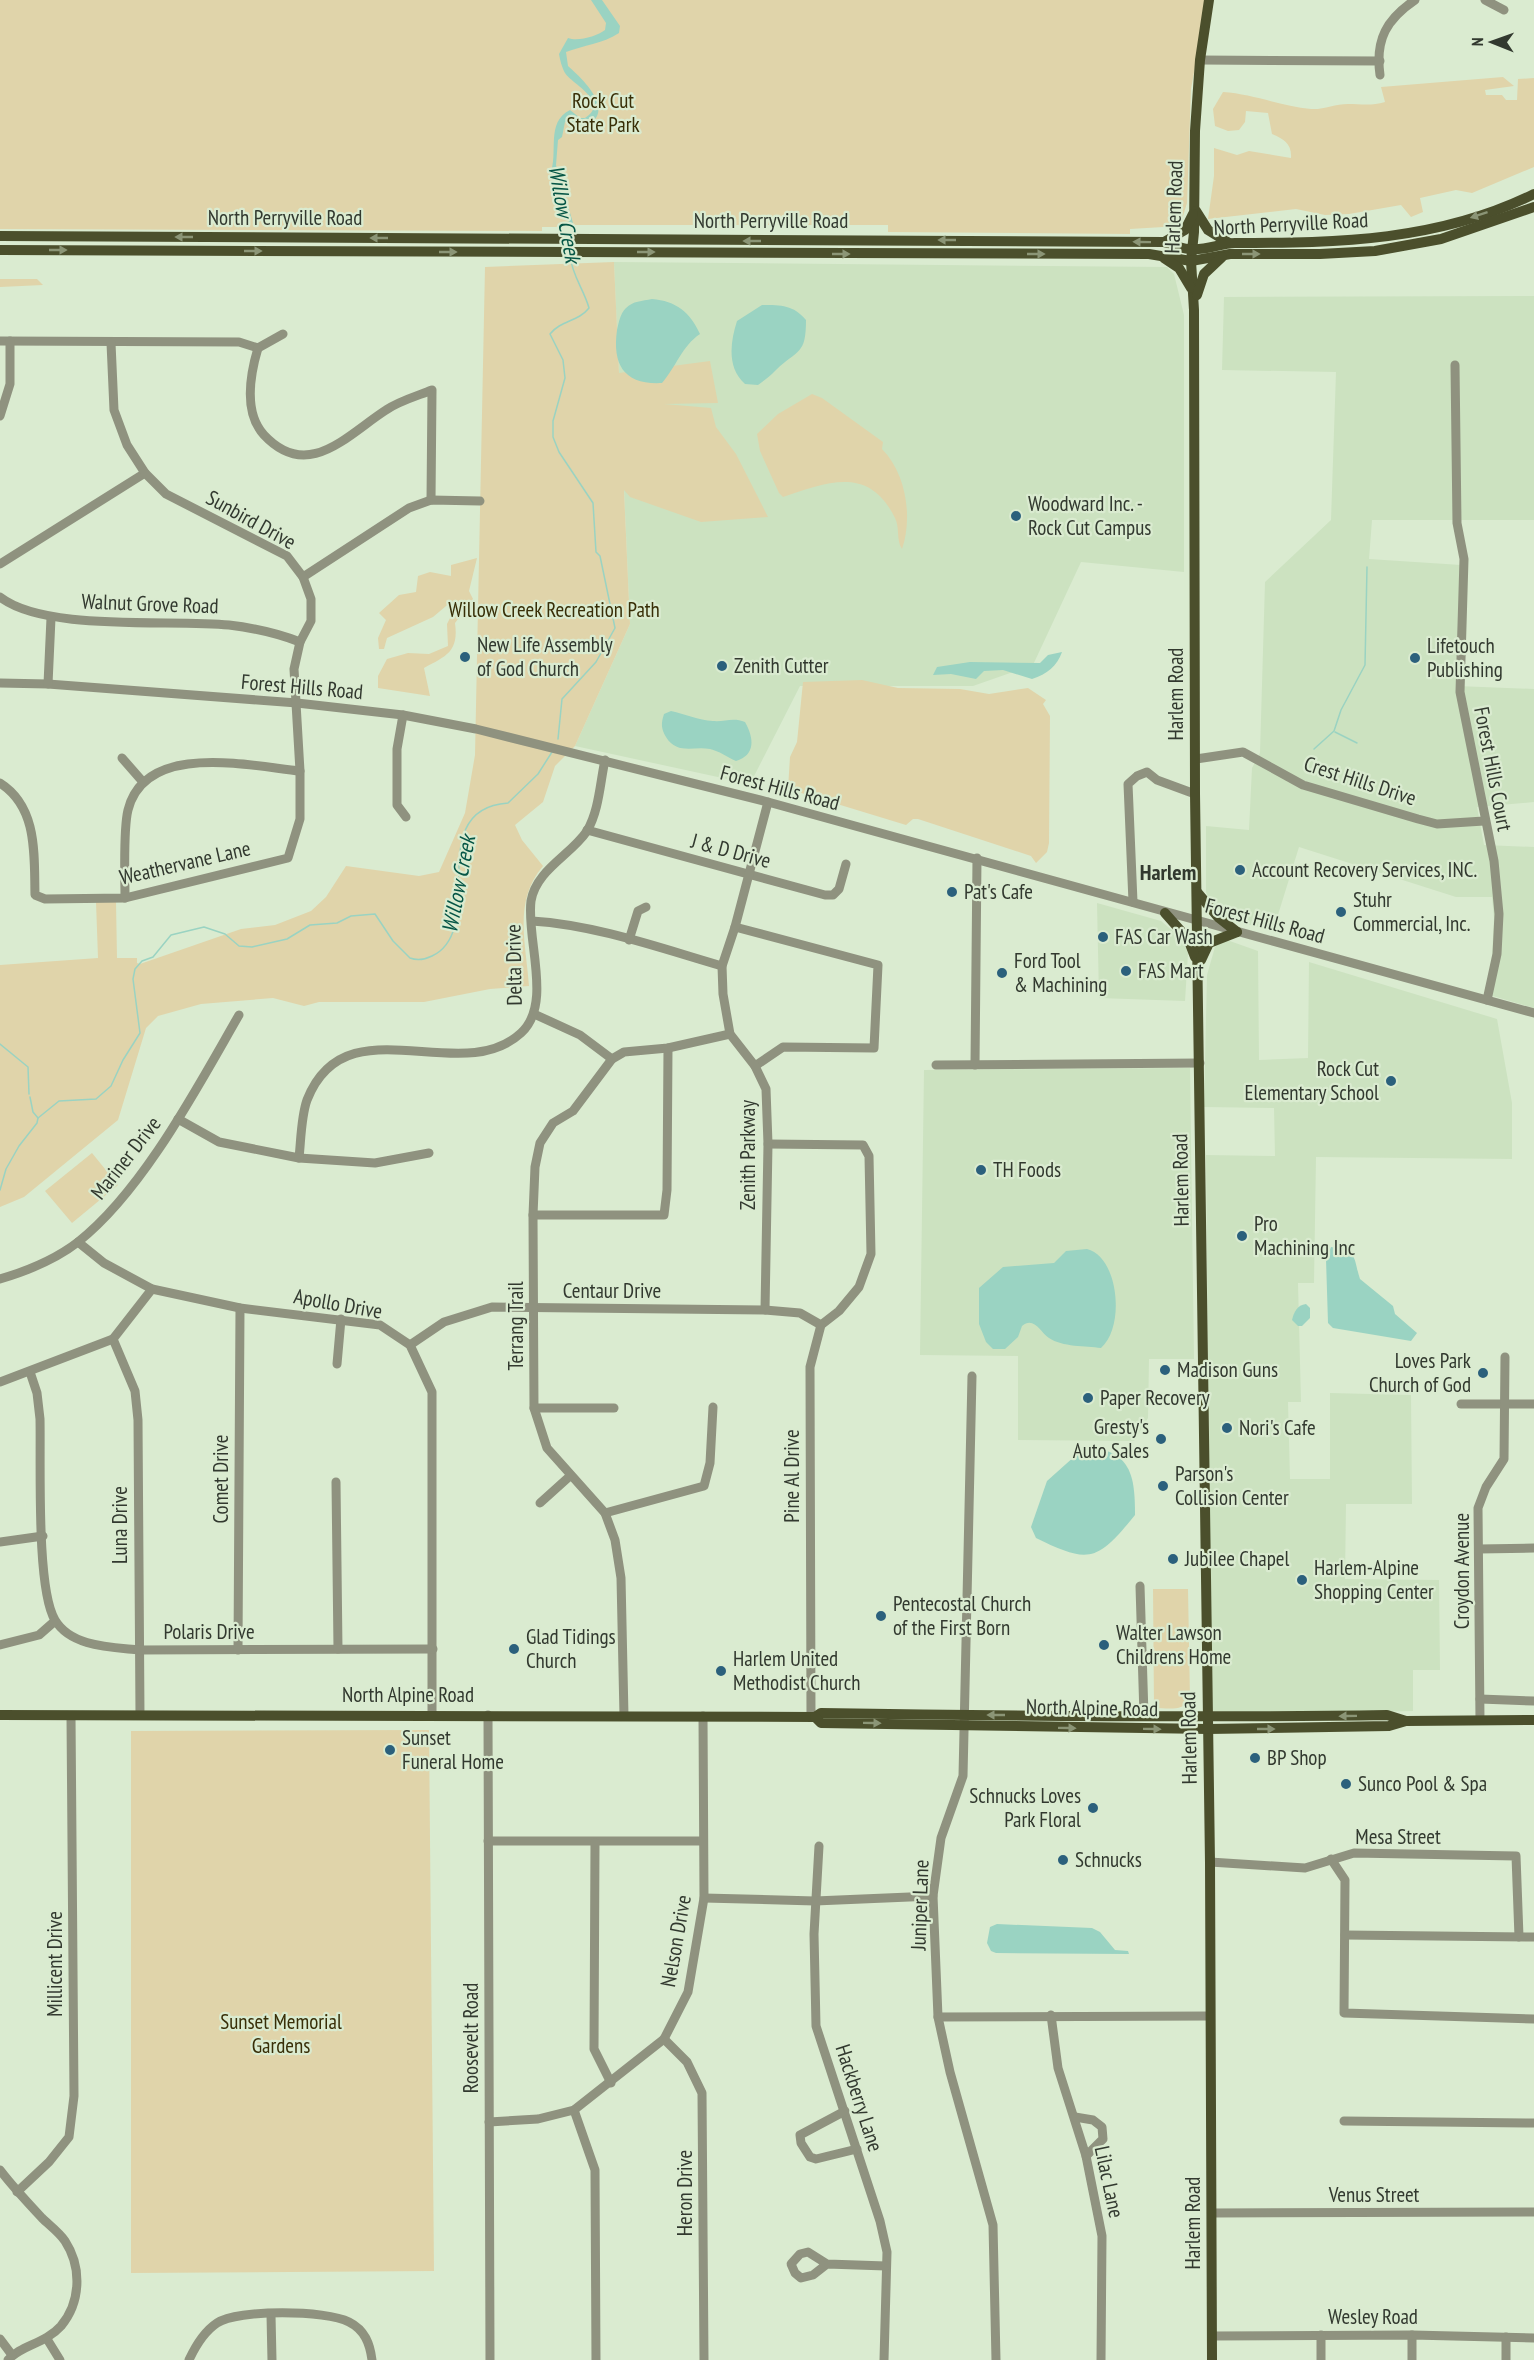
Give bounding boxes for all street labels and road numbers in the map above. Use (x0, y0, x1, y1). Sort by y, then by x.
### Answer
street label: Harlem Road (1158, 160, 1189, 254)
street label: North Perryville Road (208, 204, 362, 231)
street label: North Perryville Road (1213, 206, 1369, 241)
street label: North Perryville Road (694, 207, 848, 234)
street label: Sunbird Drive (202, 484, 301, 555)
street label: Walnut Grove Road (81, 588, 219, 619)
street label: Harlem Road (1162, 648, 1189, 740)
street label: Forest Hills Road (240, 668, 364, 705)
street label: Forest Hills Court (1468, 705, 1519, 833)
street label: Crest Hills Drive (1301, 750, 1420, 811)
street label: Forest Hills Road (717, 759, 843, 816)
street label: J & D Drive (687, 827, 774, 874)
street label: Weathervane Lane (117, 834, 253, 891)
street label: Forest Hills Road (1202, 892, 1328, 949)
street label: Delta Drive (499, 924, 528, 1006)
street label: Zenith Parkway (734, 1100, 761, 1210)
street label: Mariner Drive (85, 1111, 167, 1205)
street label: Harlem Road (1166, 1133, 1195, 1227)
street label: Centaur Drive (563, 1277, 661, 1304)
street label: Terrang Trail (502, 1281, 529, 1371)
street label: Apollo Drive (292, 1282, 385, 1325)
street label: Pine Al Drive (778, 1429, 805, 1523)
street label: Comet Drive (207, 1435, 234, 1523)
street label: Luna Drive (106, 1486, 133, 1564)
street label: Croydon Avenue (1448, 1513, 1475, 1629)
street label: Polaris Drive (163, 1618, 255, 1645)
street label: North Alpine Road (342, 1681, 474, 1708)
street label: Harlem Road (1174, 1691, 1203, 1785)
street label: North Alpine Road (1026, 1693, 1158, 1722)
street label: Mesa Street (1355, 1823, 1441, 1850)
street label: Juniper Lane (904, 1859, 935, 1952)
street label: Nelson Drive (654, 1893, 697, 1989)
street label: Millicent Drive (41, 1911, 68, 2017)
street label: Roosevelt Road (457, 1983, 484, 2093)
street label: Hackberry Lane (829, 2041, 889, 2155)
street label: Lilac Lane (1089, 2143, 1130, 2220)
street label: Heron Drive (671, 2150, 698, 2236)
street label: Harlem Road (1179, 2177, 1206, 2269)
street label: Venus Street (1328, 2181, 1420, 2208)
street label: Wesley Road (1328, 2303, 1418, 2330)

